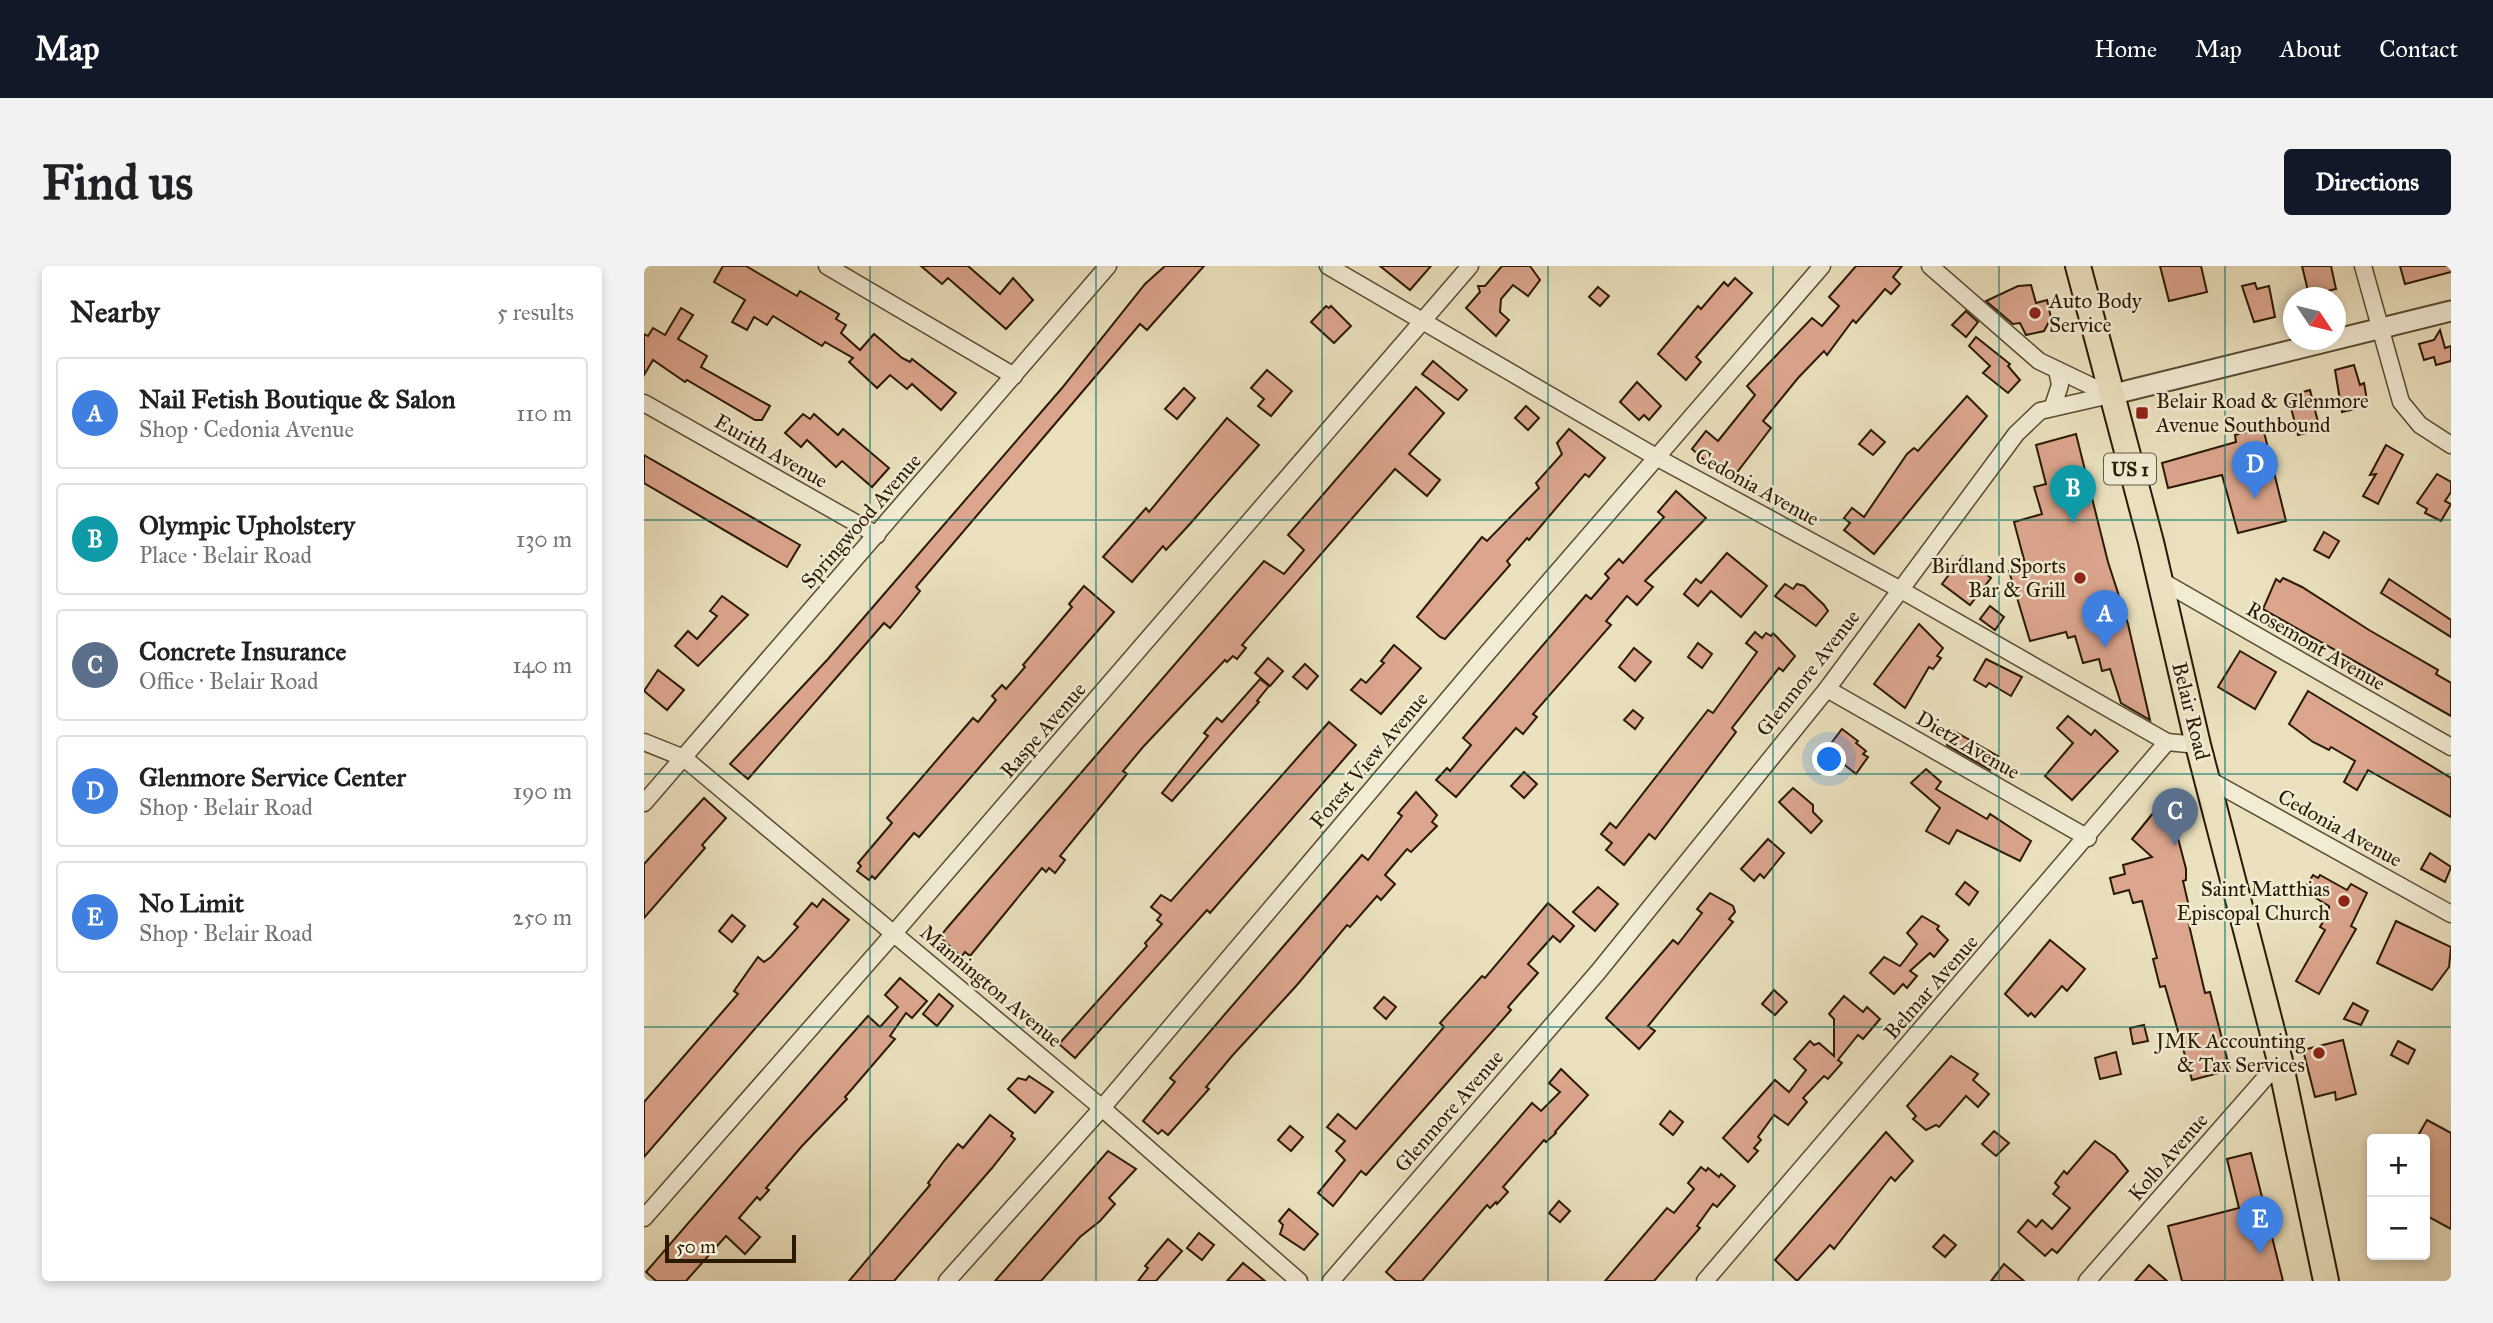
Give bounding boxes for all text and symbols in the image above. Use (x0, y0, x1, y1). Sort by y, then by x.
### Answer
text: Map (35, 29, 99, 69)
text: Home (2094, 34, 2157, 64)
text: Map (2195, 34, 2242, 64)
text: About (2280, 34, 2341, 64)
text: Contact (2379, 34, 2458, 64)
button: Directions (2284, 149, 2451, 215)
text: Find us (42, 153, 193, 212)
north arrow (2283, 287, 2346, 350)
place label: Auto Body Service (2048, 288, 2143, 338)
text: Nearby (70, 294, 160, 330)
text: 5 results (497, 298, 574, 326)
marker: Auto Body Service (2027, 305, 2043, 321)
text: Nail Fetish Boutique & Salon (139, 383, 455, 415)
place label: Belair Road & Glenmore Avenue Southbound (2155, 388, 2369, 438)
text: A (87, 399, 103, 427)
text: 110 m (516, 399, 572, 427)
marker: Belair Road & Glenmore Avenue Southbound (2134, 405, 2150, 421)
street label: Eurith Avenue (710, 408, 832, 494)
text: Shop · Cedonia Avenue (139, 415, 354, 443)
pin: D (2232, 441, 2278, 499)
street label: Cedonia Avenue (1690, 442, 1824, 532)
street label: Springwood Avenue (795, 448, 927, 594)
road number: US 1 (2104, 454, 2156, 484)
pin: B (2050, 465, 2096, 523)
text: Olympic Upholstery (139, 509, 355, 541)
text: B (87, 525, 103, 553)
text: 130 m (516, 525, 572, 553)
text: Place · Belair Road (139, 541, 312, 569)
place label: Birdland Sports Bar & Grill (1931, 553, 2066, 603)
marker: Birdland Sports Bar & Grill (2072, 570, 2088, 586)
pin: A (2082, 590, 2128, 648)
street label: Rosemont Avenue (2242, 596, 2390, 696)
street label: Glenmore Avenue (1751, 604, 1866, 741)
text: Concrete Insurance (139, 635, 346, 667)
text: C (87, 651, 103, 679)
text: 140 m (512, 651, 572, 679)
street label: Belair Road (2166, 659, 2216, 763)
text: Office · Belair Road (139, 667, 319, 695)
street label: Raspe Avenue (994, 677, 1092, 783)
street label: Forest View Avenue (1304, 686, 1434, 834)
street label: Dietz Avenue (1911, 705, 2025, 785)
your location (1812, 742, 1846, 776)
text: Glenmore Service Center (139, 761, 406, 793)
text: D (86, 777, 104, 805)
text: 190 m (513, 777, 572, 805)
street label: Cedonia Avenue (2273, 783, 2407, 873)
pin: C (2152, 788, 2198, 846)
text: Shop · Belair Road (139, 793, 313, 821)
place label: Saint Matthias Episcopal Church (2176, 876, 2330, 926)
text: No Limit (139, 887, 244, 919)
marker: Saint Matthias Episcopal Church (2336, 893, 2352, 909)
text: E (87, 903, 103, 931)
text: 250 m (512, 903, 572, 931)
text: Shop · Belair Road (139, 919, 313, 947)
street label: Mannington Avenue (915, 919, 1067, 1053)
street label: Belmar Avenue (1878, 929, 1984, 1045)
place label: JMK Accounting & Tax Services (2154, 1028, 2305, 1078)
street label: Glenmore Avenue (1389, 1044, 1509, 1177)
marker: JMK Accounting & Tax Services (2311, 1045, 2327, 1061)
street label: Kolb Avenue (2123, 1107, 2214, 1207)
map controls (2367, 1134, 2430, 1260)
button: + (2367, 1134, 2430, 1197)
pin: E (2237, 1196, 2283, 1254)
button: − (2367, 1197, 2430, 1260)
scale bar (665, 1232, 796, 1264)
text: 50 m (676, 1235, 716, 1258)

